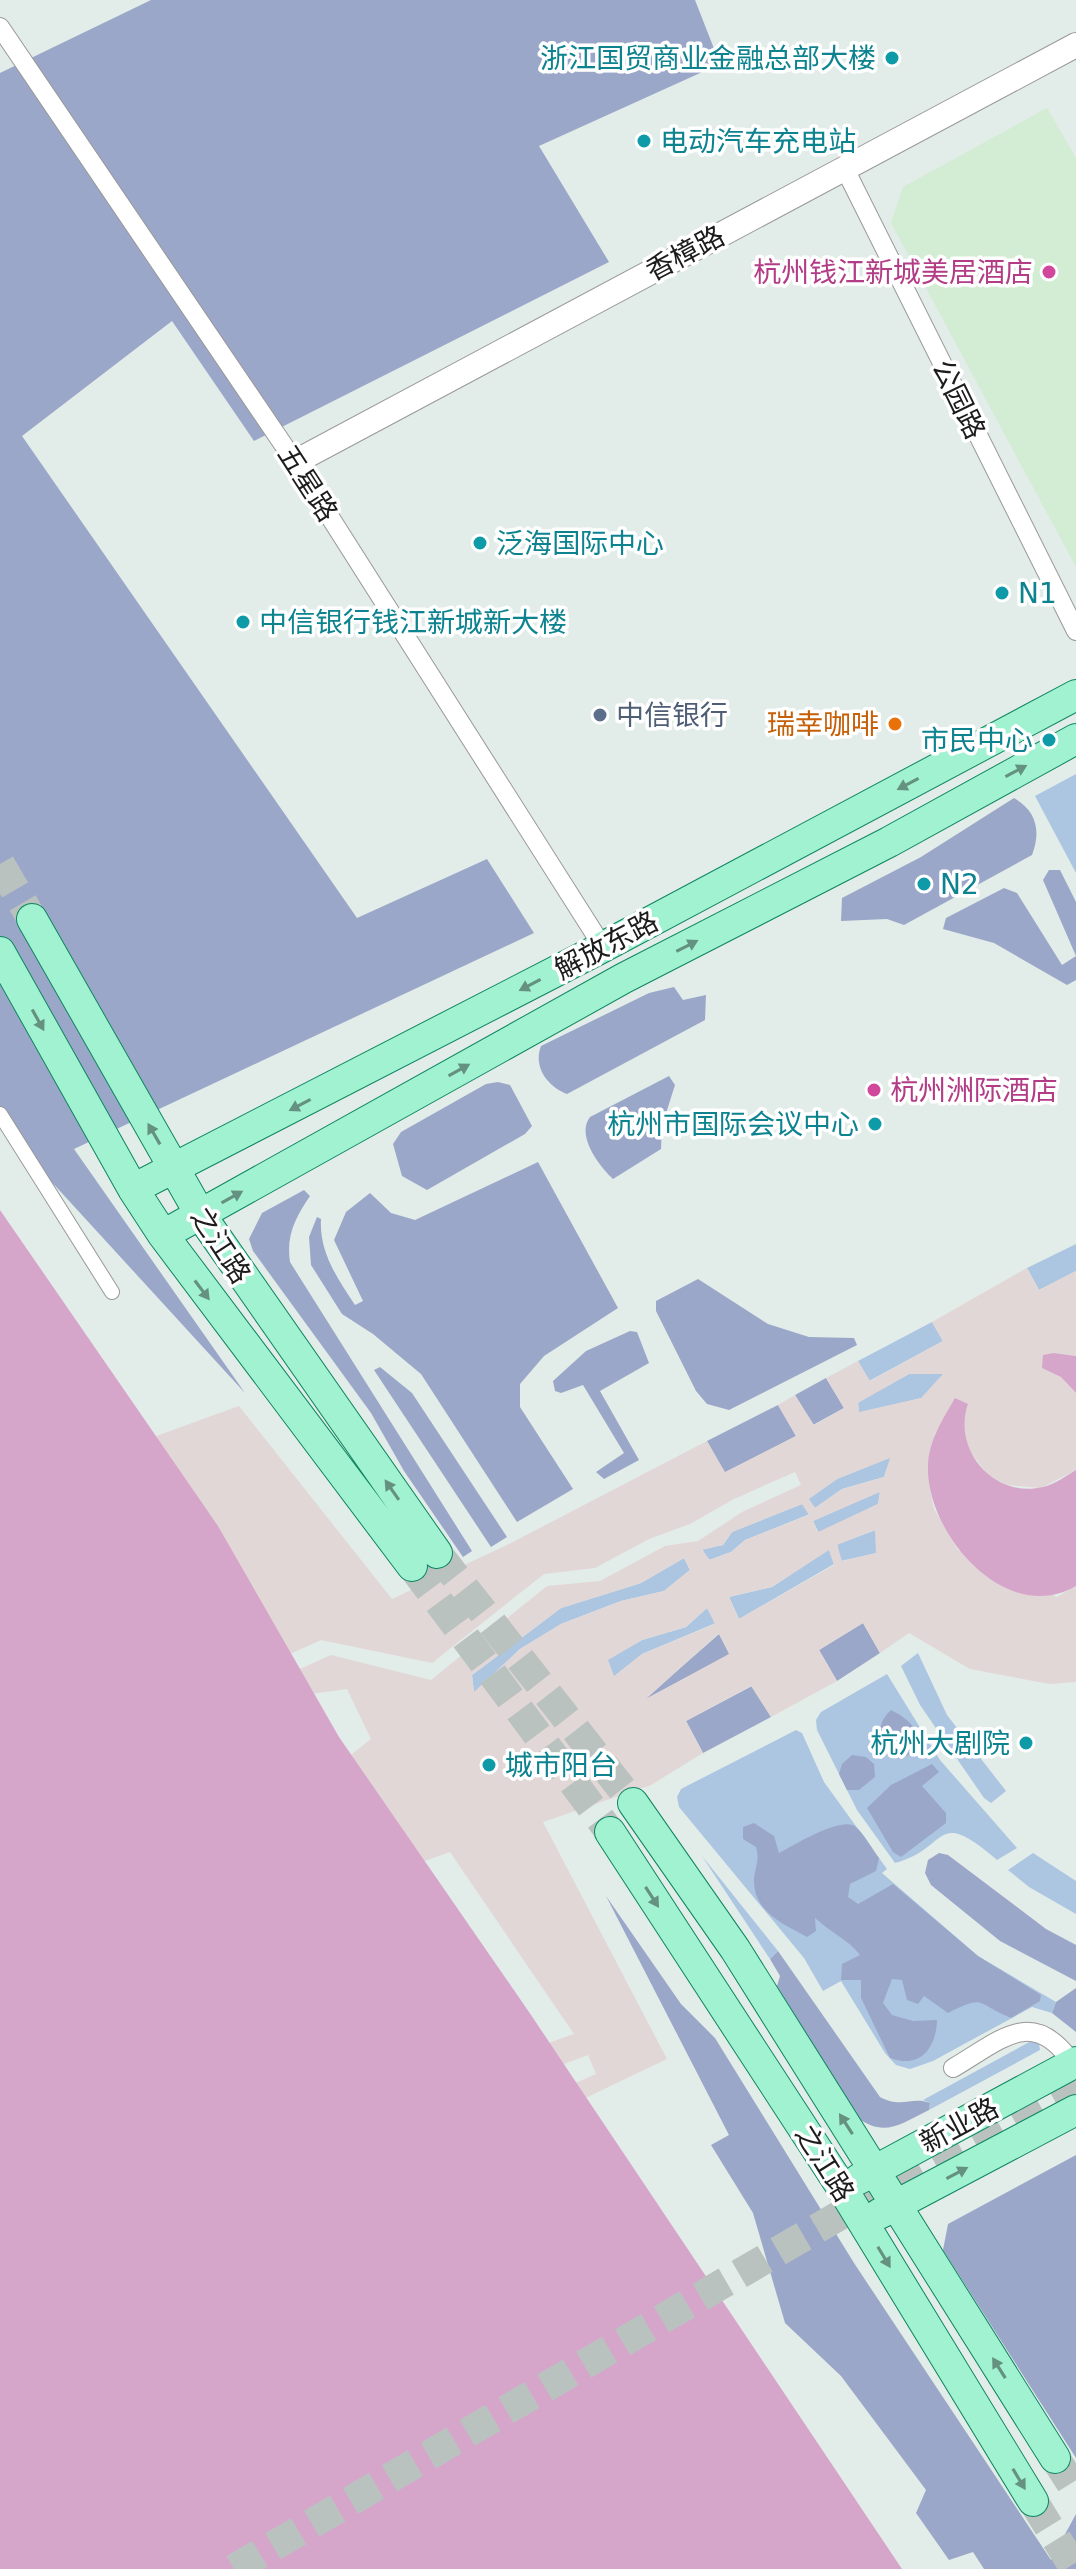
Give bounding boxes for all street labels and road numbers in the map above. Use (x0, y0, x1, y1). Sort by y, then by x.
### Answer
street label: 香樟路 (640, 219, 730, 288)
street label: 公园路 (925, 354, 992, 444)
street label: 五星路 (271, 439, 344, 527)
street label: 解放东路 (549, 905, 663, 986)
street label: 之江路 (184, 1201, 257, 1289)
street label: 新业路 (914, 2091, 1004, 2160)
street label: 之江路 (788, 2119, 861, 2208)

